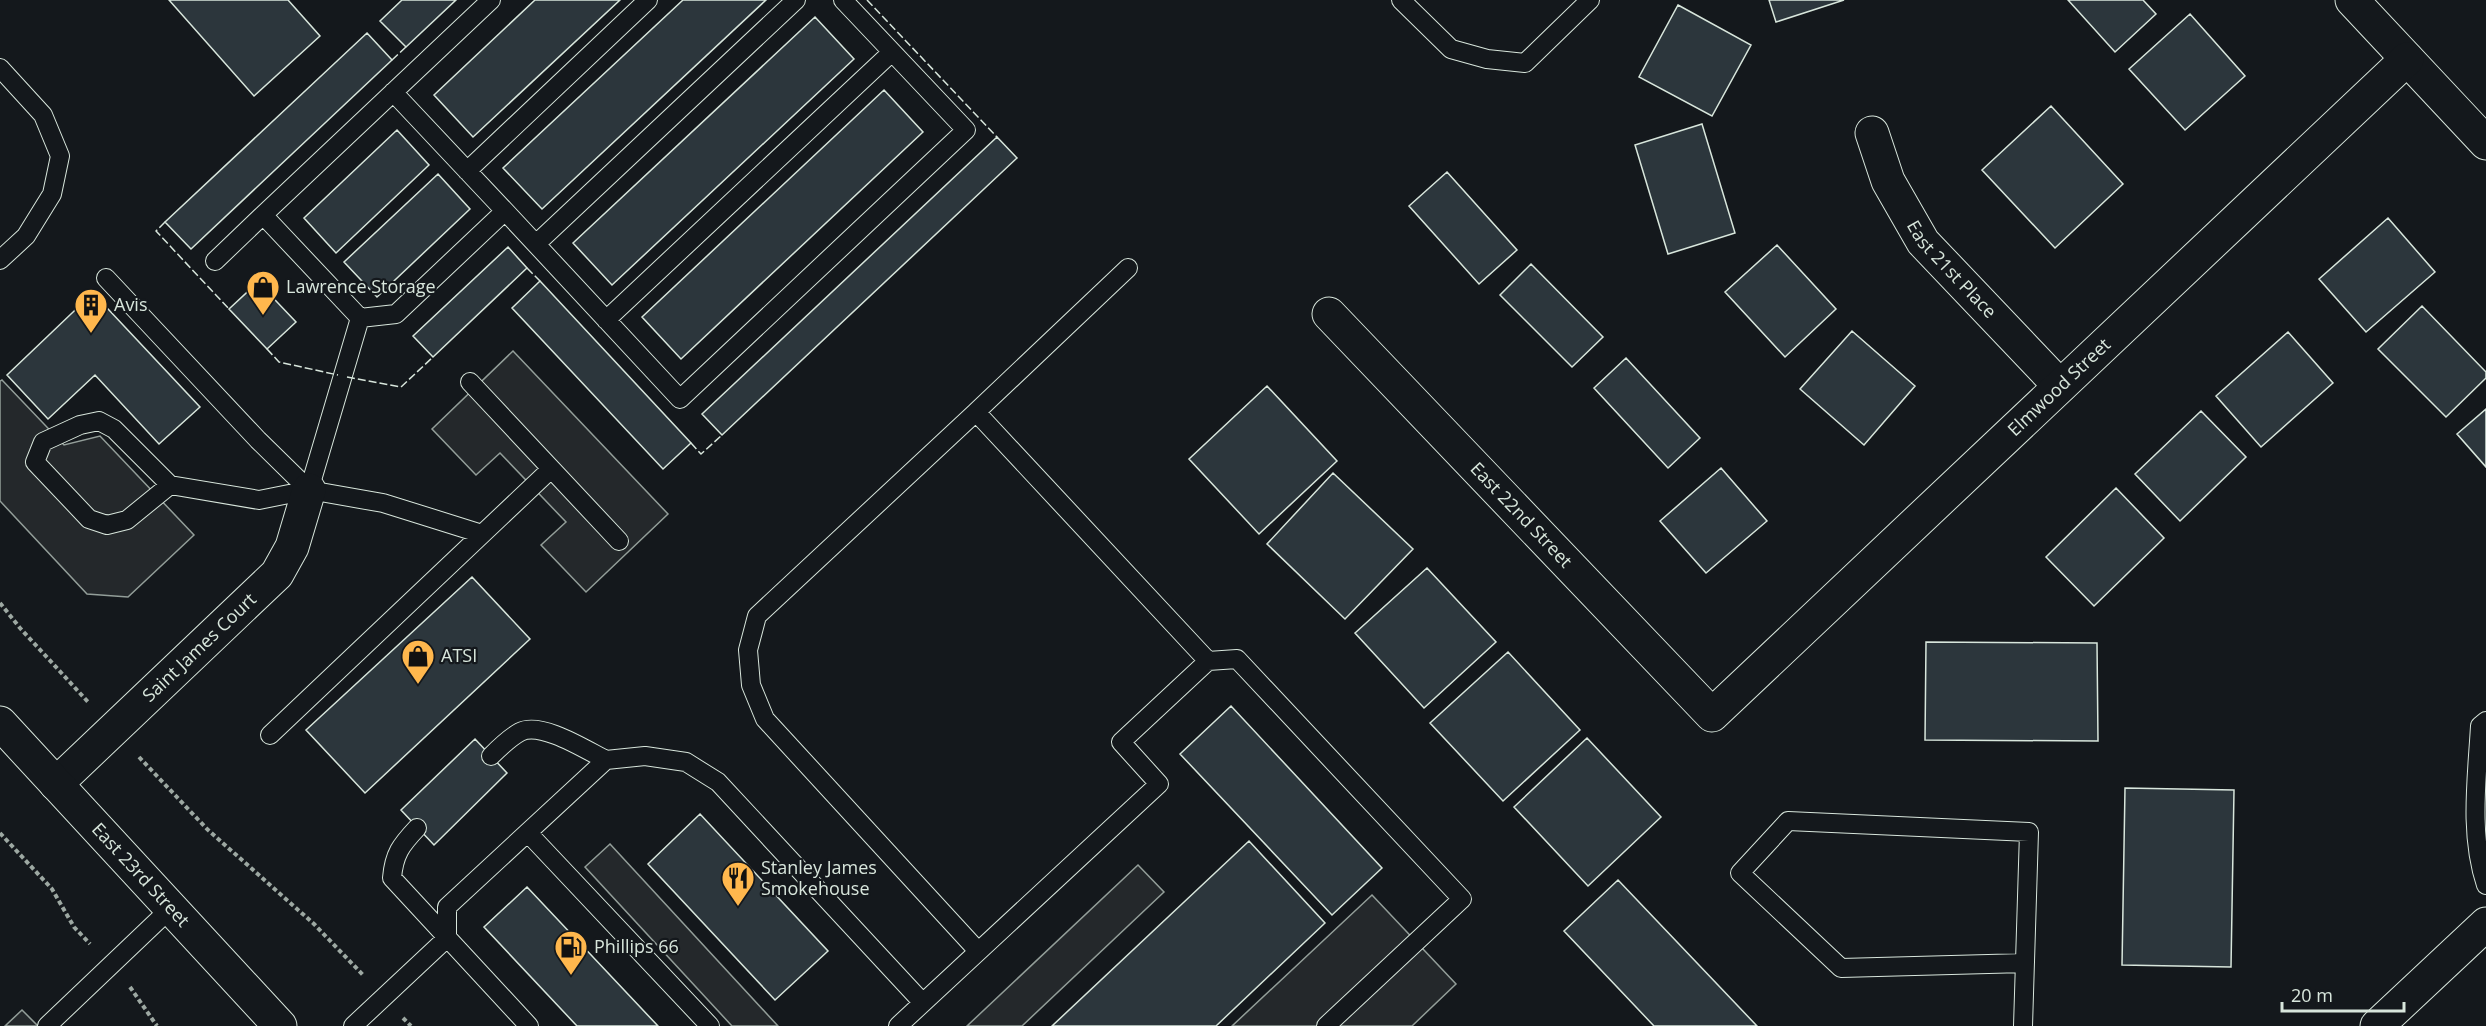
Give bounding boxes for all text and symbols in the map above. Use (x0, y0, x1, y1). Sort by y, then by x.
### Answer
street label: East 21st Place (1902, 216, 2002, 323)
shop icon: Lawrence Storage (245, 269, 281, 316)
place label: Lawrence Storage (286, 274, 436, 298)
building icon: Avis (73, 287, 109, 334)
place label: Avis (114, 292, 148, 316)
street label: Elmwood Street (2002, 332, 2115, 441)
street label: East 22nd Street (1466, 456, 1578, 572)
street label: Saint James Court (137, 587, 261, 707)
shop icon: ATSI (400, 638, 436, 685)
place label: ATSI (441, 643, 477, 667)
street label: East 23rd Street (87, 817, 195, 932)
place label: Stanley James Smokehouse (761, 855, 877, 900)
restaurant icon: Stanley James Smokehouse (720, 860, 756, 907)
fuel station icon: Phillips 66 (553, 929, 589, 976)
place label: Phillips 66 (594, 934, 679, 958)
scale bar (2282, 975, 2404, 1013)
text: 20 m (2291, 983, 2333, 1007)

